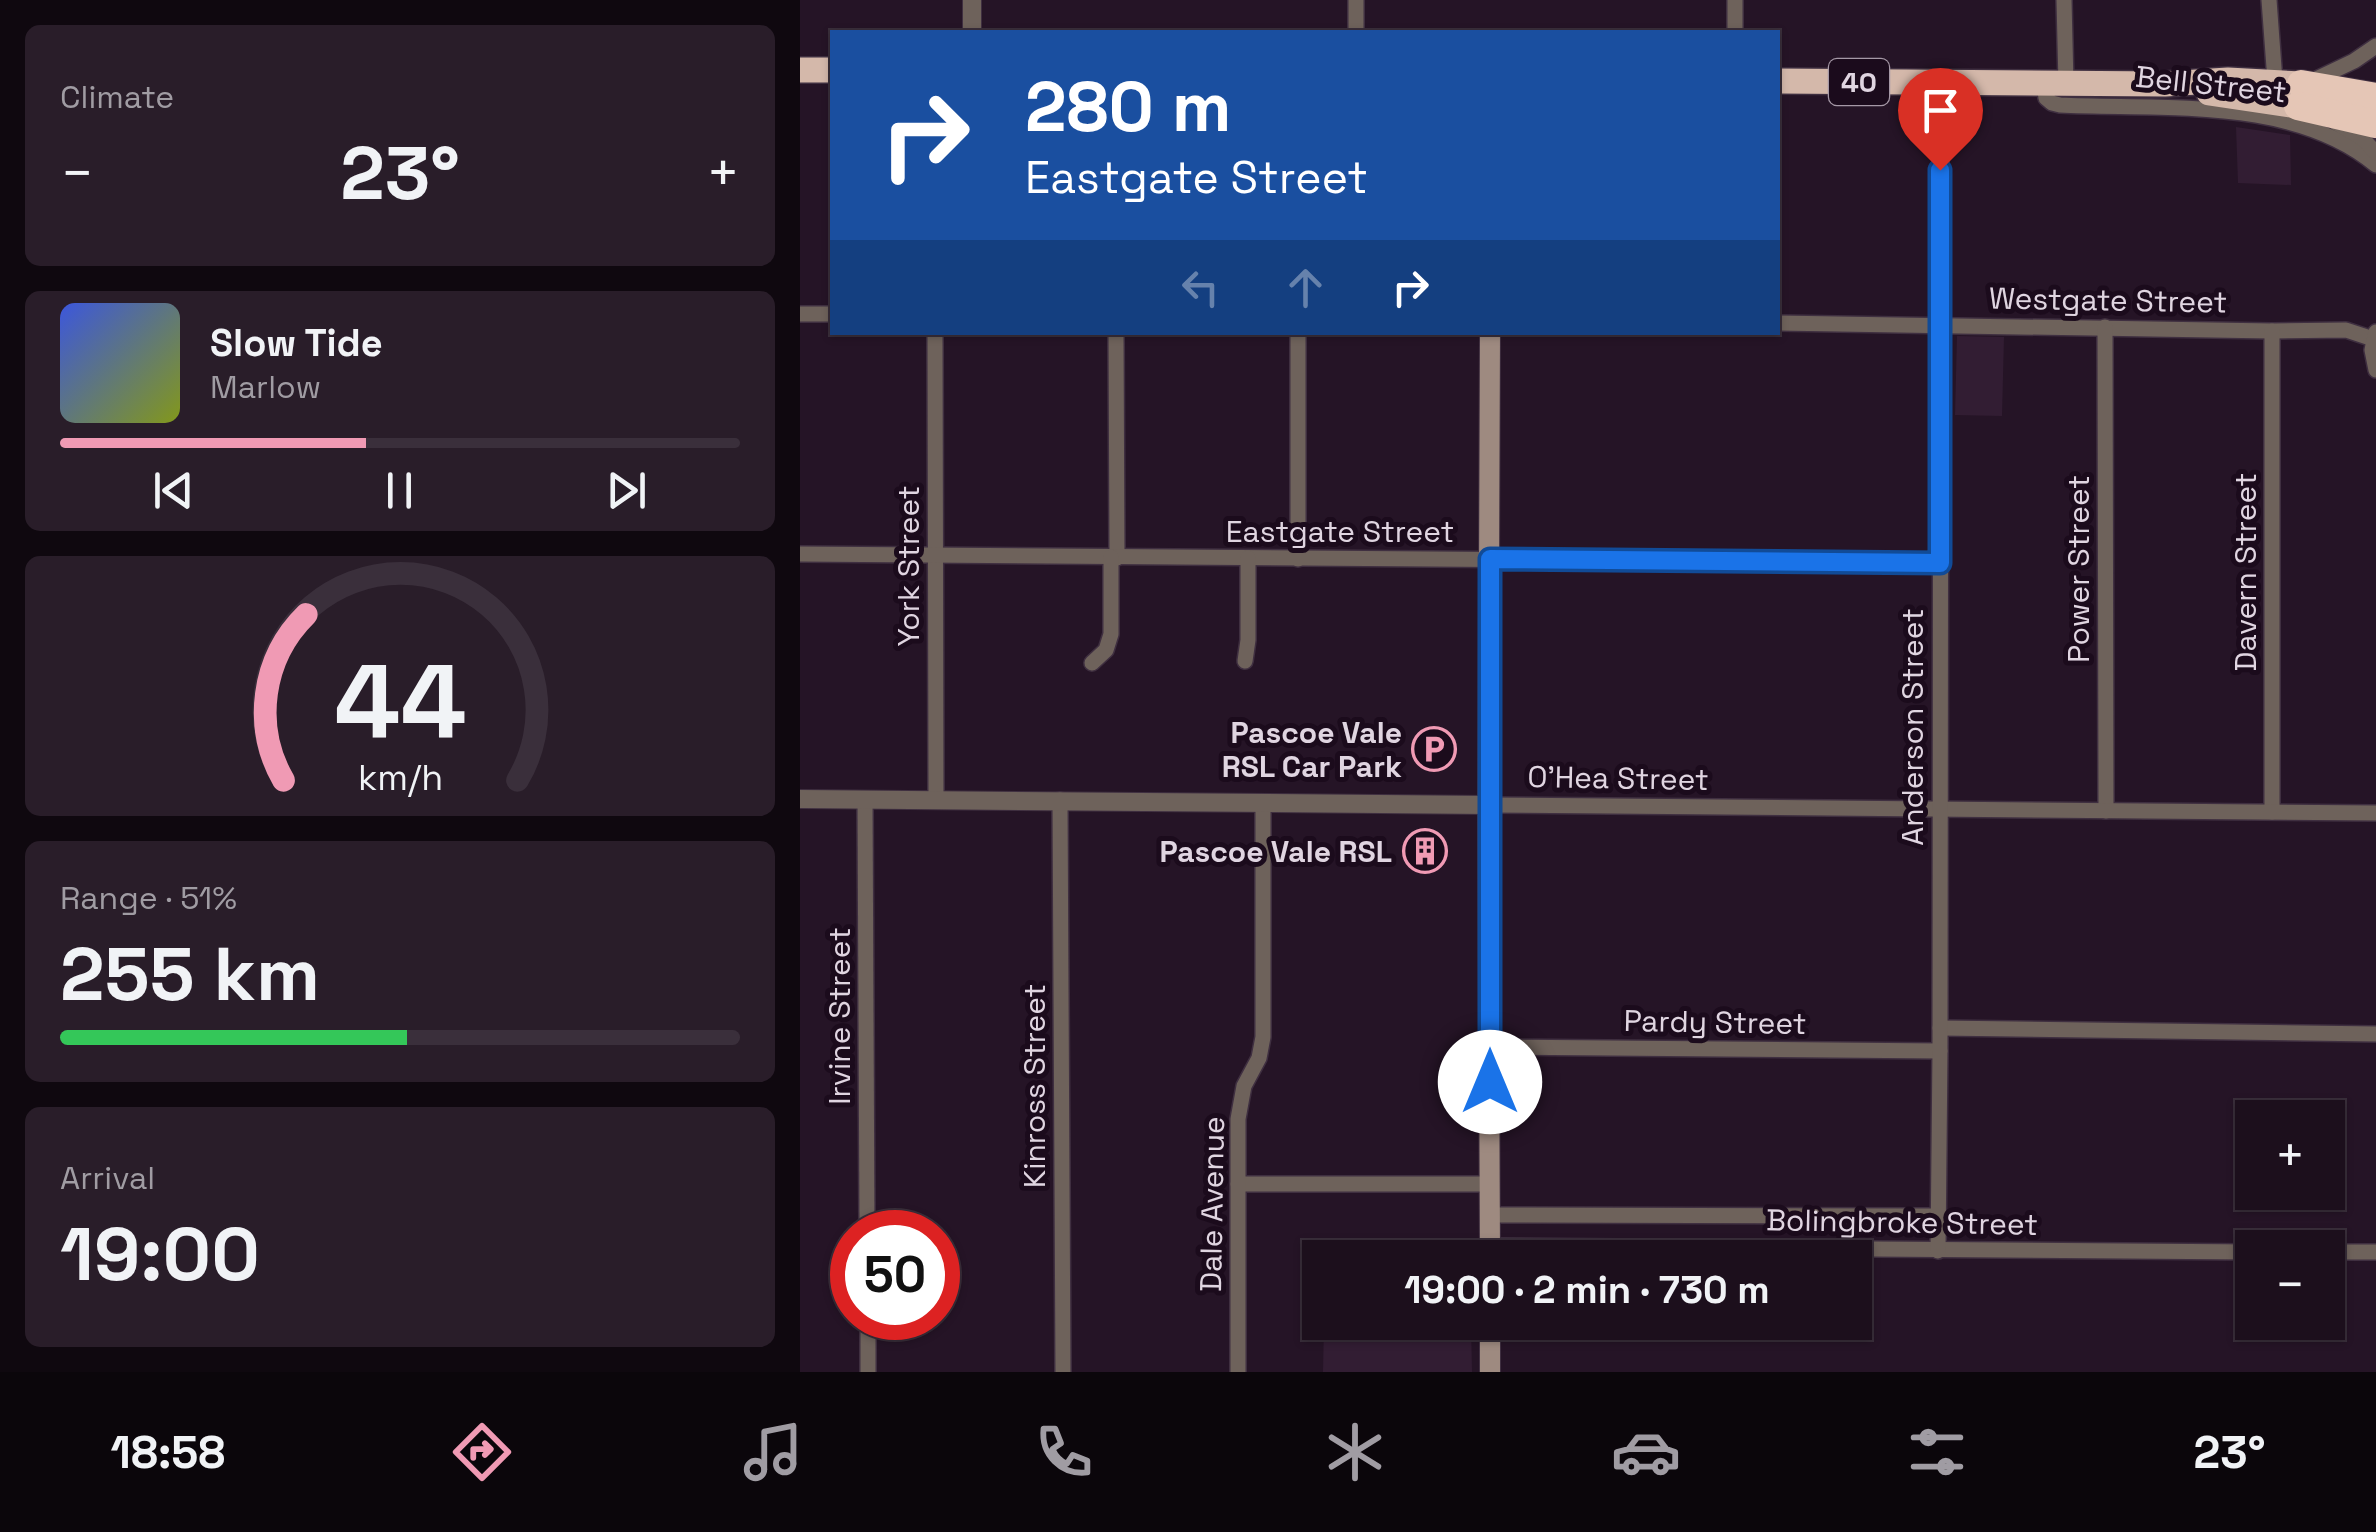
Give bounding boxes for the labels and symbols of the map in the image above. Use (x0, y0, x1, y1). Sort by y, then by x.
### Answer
street label: Bell Street (2134, 57, 2288, 111)
road number: 40 (1829, 59, 1889, 105)
pin (1898, 68, 1983, 171)
street label: Westgate Street (1989, 278, 2227, 322)
street label: Davern Street (2226, 473, 2265, 671)
street label: Power Street (2059, 475, 2098, 663)
street label: York Street (889, 485, 928, 647)
street label: Eastgate Street (1226, 512, 1454, 551)
street label: Anderson Street (1893, 608, 1932, 846)
place label: Pascoe Vale RSL Car Park (1222, 713, 1402, 786)
parking icon: Pascoe Vale RSL Car Park (1411, 726, 1457, 772)
street label: O'Hea Street (1527, 757, 1709, 799)
building icon: Pascoe Vale RSL (1402, 828, 1448, 874)
place label: Pascoe Vale RSL (1159, 832, 1392, 871)
street label: Irvine Street (820, 927, 859, 1105)
street label: Kinross Street (1015, 984, 1054, 1188)
street label: Pardy Street (1623, 1001, 1807, 1043)
position arrow (1438, 1030, 1542, 1134)
street label: Dale Avenue (1191, 1116, 1233, 1292)
street label: Bolingbroke Street (1766, 1200, 2038, 1244)
speed limit sign: 50 (830, 1210, 960, 1340)

